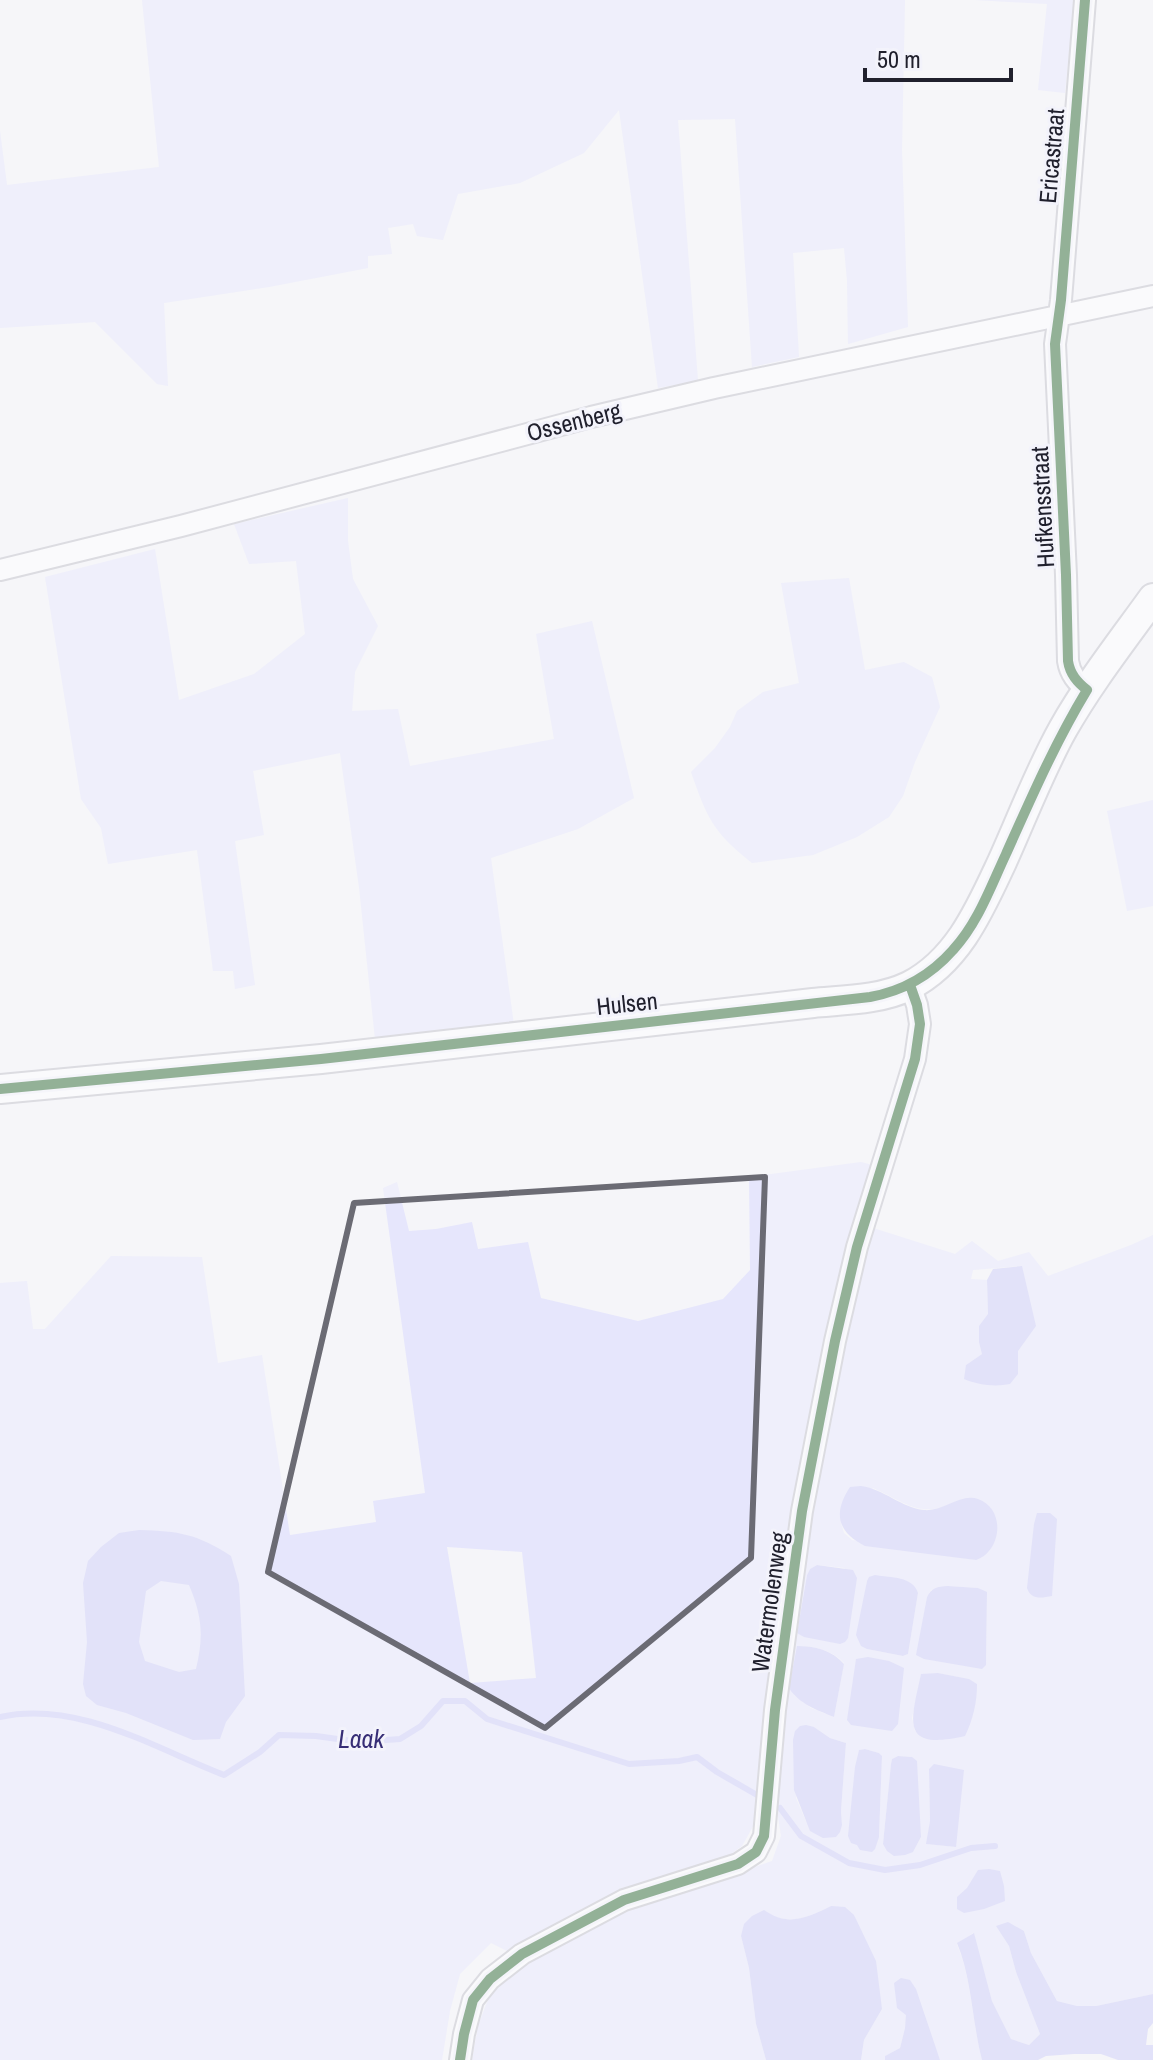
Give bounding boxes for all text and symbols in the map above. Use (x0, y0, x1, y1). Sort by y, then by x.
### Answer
scale bar (865, 32, 1011, 82)
text: 50 m (877, 43, 921, 75)
street label: Ericastraat (1031, 107, 1071, 205)
street label: Ossenberg (523, 394, 624, 448)
street label: Hufkensstraat (1023, 445, 1061, 569)
street label: Hulsen (595, 984, 659, 1022)
street label: Watermolenweg (743, 1530, 795, 1674)
water label: Laak (338, 1721, 385, 1756)

